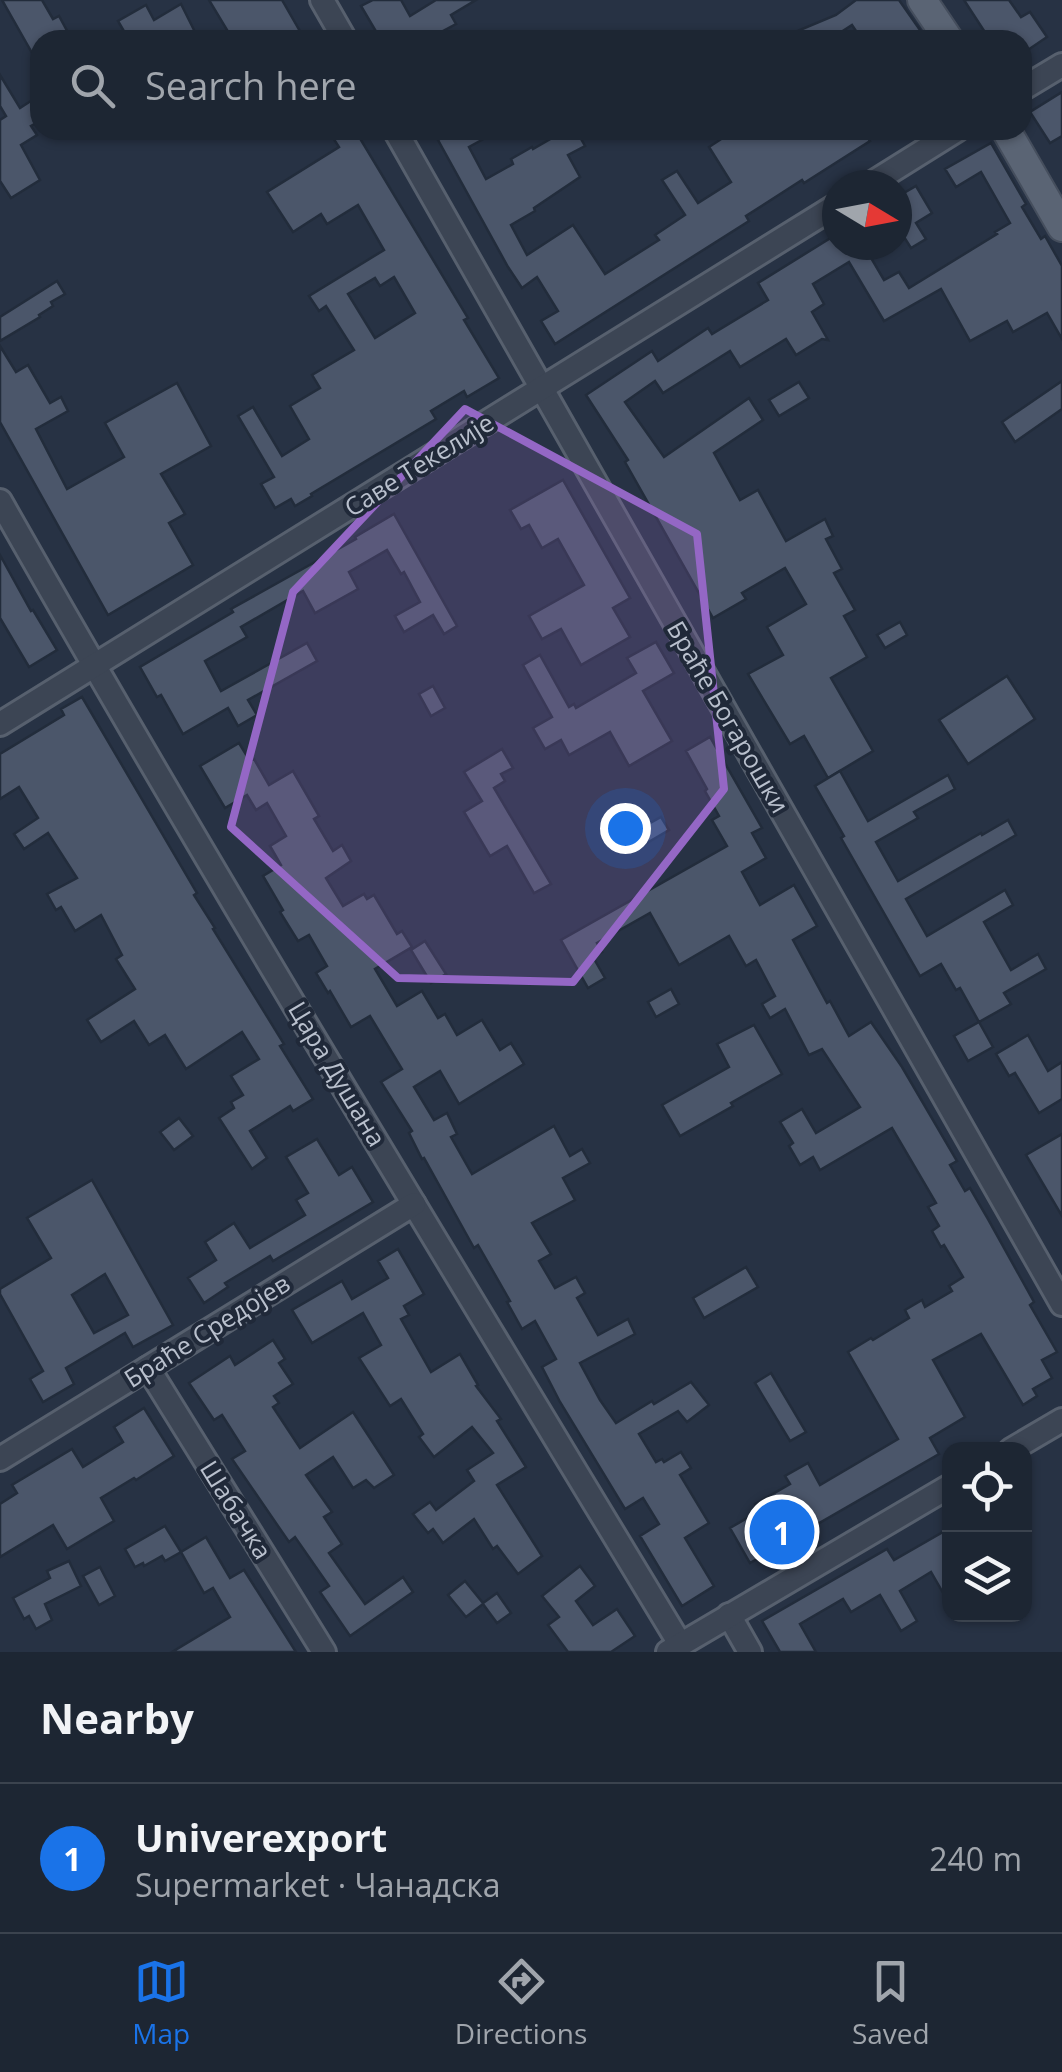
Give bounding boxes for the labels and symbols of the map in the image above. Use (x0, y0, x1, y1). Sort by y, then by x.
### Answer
north arrow (822, 170, 912, 260)
street label: Саве Текелије (337, 405, 499, 524)
street label: Браће Богарошки (660, 614, 798, 819)
your location (600, 803, 651, 854)
street label: Цара Душана (281, 995, 395, 1152)
street label: Браће Средојев (117, 1266, 296, 1395)
street label: Шабачка (193, 1454, 281, 1565)
pin: 1 (750, 1494, 814, 1570)

